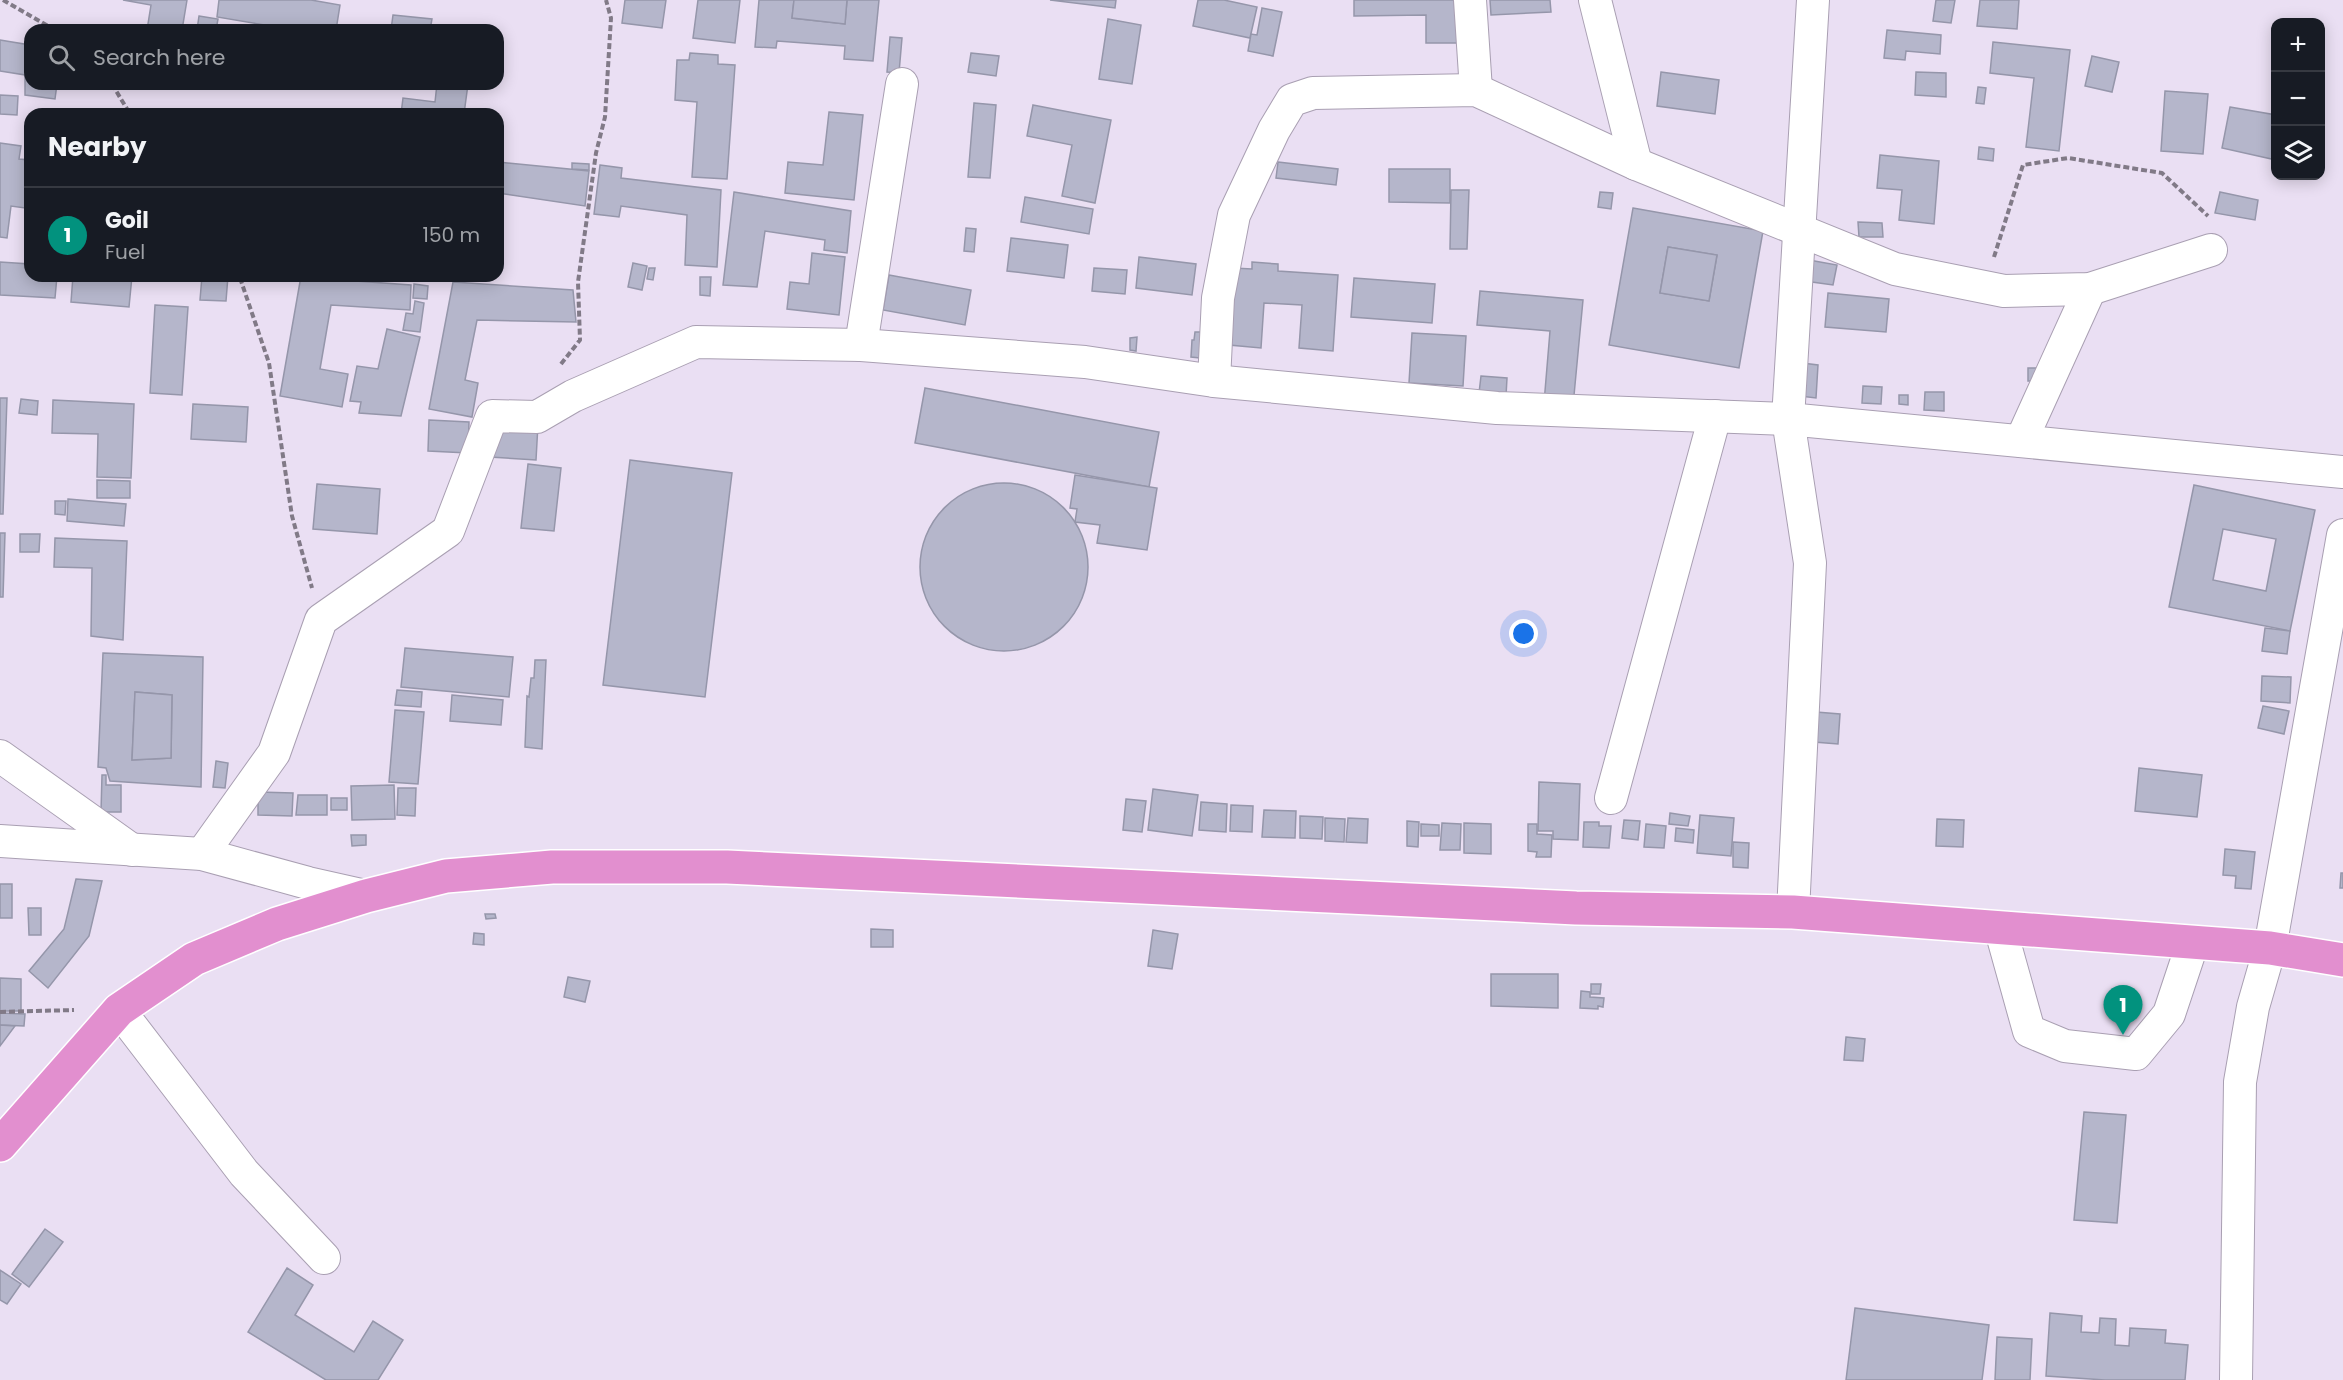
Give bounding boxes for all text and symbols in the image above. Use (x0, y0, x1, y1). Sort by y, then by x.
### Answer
map controls (2271, 18, 2325, 180)
button: + (2271, 18, 2325, 72)
search box (24, 24, 504, 90)
icon: search (45, 41, 78, 74)
text: Search here (93, 42, 226, 73)
button: − (2271, 72, 2325, 126)
button: layers (2271, 126, 2325, 180)
text: Nearby (48, 129, 146, 165)
text: Goil (105, 205, 149, 236)
text: 1 (64, 221, 71, 249)
text: 150 m (423, 221, 480, 249)
text: Fuel (105, 238, 145, 266)
your location (1509, 619, 1538, 648)
pin: 1 (2104, 986, 2142, 1035)

